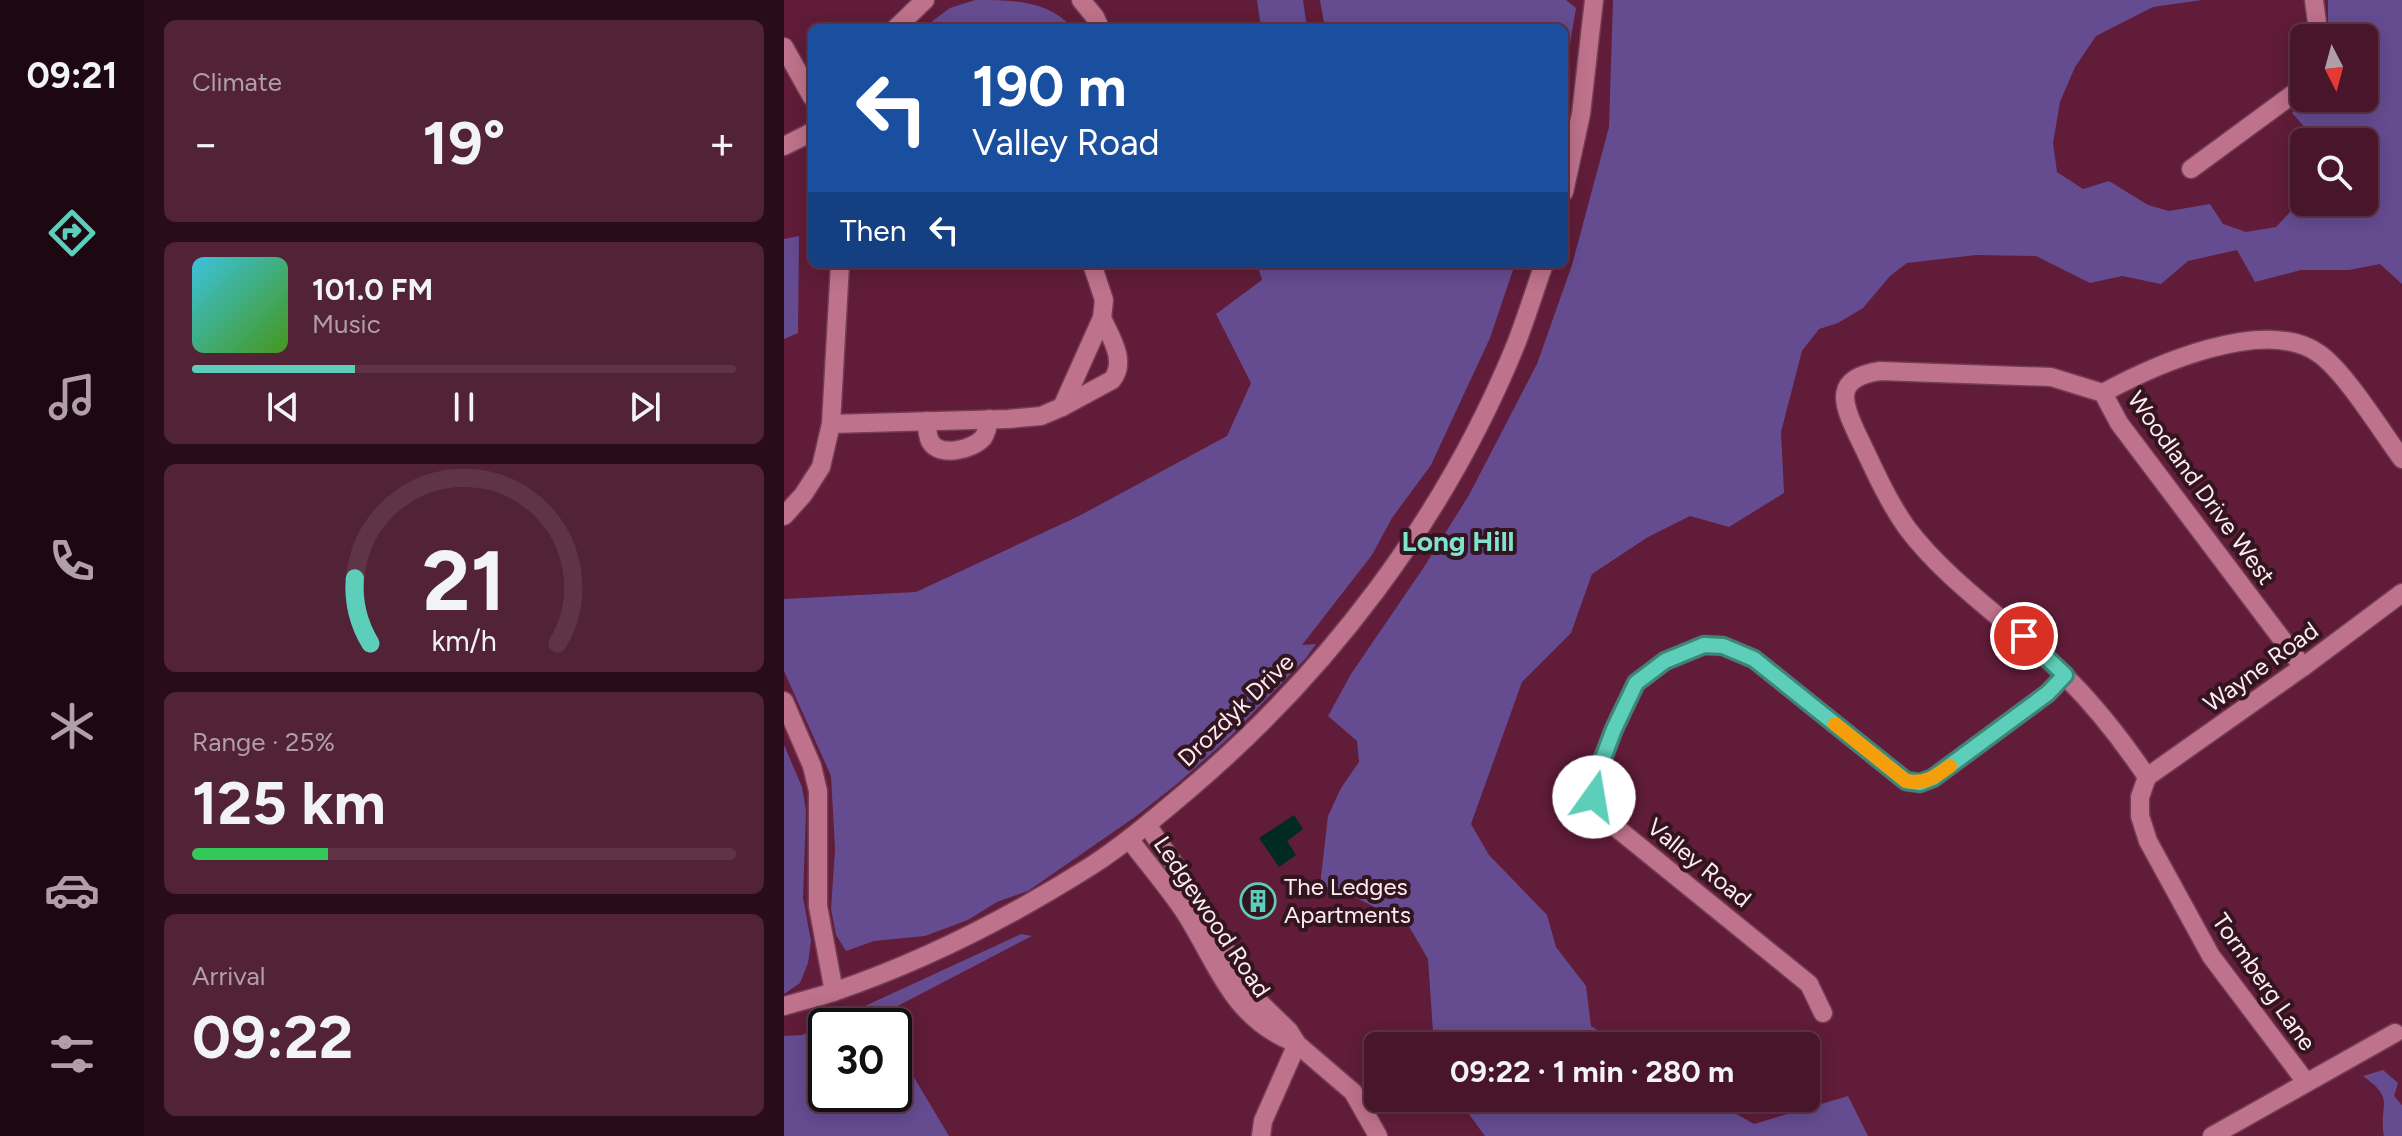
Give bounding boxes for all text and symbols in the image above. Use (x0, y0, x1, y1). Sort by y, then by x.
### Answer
north arrow (2290, 24, 2378, 112)
map controls (2290, 24, 2378, 216)
text: 190 m (972, 53, 1127, 120)
text: 09:21 (26, 54, 118, 97)
icon: left (840, 56, 944, 160)
text: Climate (192, 66, 282, 98)
text: 19° (423, 107, 505, 179)
text: − (192, 117, 219, 170)
text: + (709, 117, 736, 170)
text: Valley Road (972, 121, 1160, 164)
button: search (2290, 128, 2378, 216)
icon: directions (44, 205, 100, 261)
icon: left (922, 208, 966, 252)
text: Then (840, 212, 906, 249)
text: 101.0 FM (312, 271, 433, 308)
text: Music (312, 308, 381, 340)
icon: music (44, 369, 100, 425)
icon: previous (261, 385, 305, 429)
icon: pause (442, 385, 486, 429)
icon: next (623, 385, 667, 429)
street label: Woodland Drive West (2122, 385, 2281, 590)
district label: Long Hill (1402, 524, 1514, 558)
text: 21 (422, 531, 506, 631)
icon: phone (44, 533, 100, 589)
pin (1990, 602, 2058, 670)
icon: arrive (2002, 614, 2046, 658)
street label: Wayne Road (2198, 615, 2324, 718)
text: km/h (431, 624, 497, 658)
street label: Drozdyk Drive (1172, 647, 1300, 772)
icon: climate (44, 698, 100, 754)
text: Range · 25% (192, 726, 335, 758)
position arrow (1552, 755, 1636, 839)
text: 125 km (192, 767, 386, 839)
street label: Valley Road (1642, 812, 1757, 913)
street label: Ledgewood Road (1148, 831, 1277, 1003)
icon: car (44, 862, 100, 918)
place label: The Ledges Apartments (1284, 872, 1411, 929)
building icon: The Ledges Apartments (1239, 882, 1277, 920)
street label: Tormberg Lane (2206, 908, 2322, 1056)
text: Arrival (192, 960, 265, 992)
text: 09:22 (192, 1001, 353, 1073)
speed limit sign: 30 (808, 1008, 912, 1112)
icon: filters (44, 1026, 100, 1082)
text: 09:22 · 1 min · 280 m (1450, 1053, 1734, 1090)

